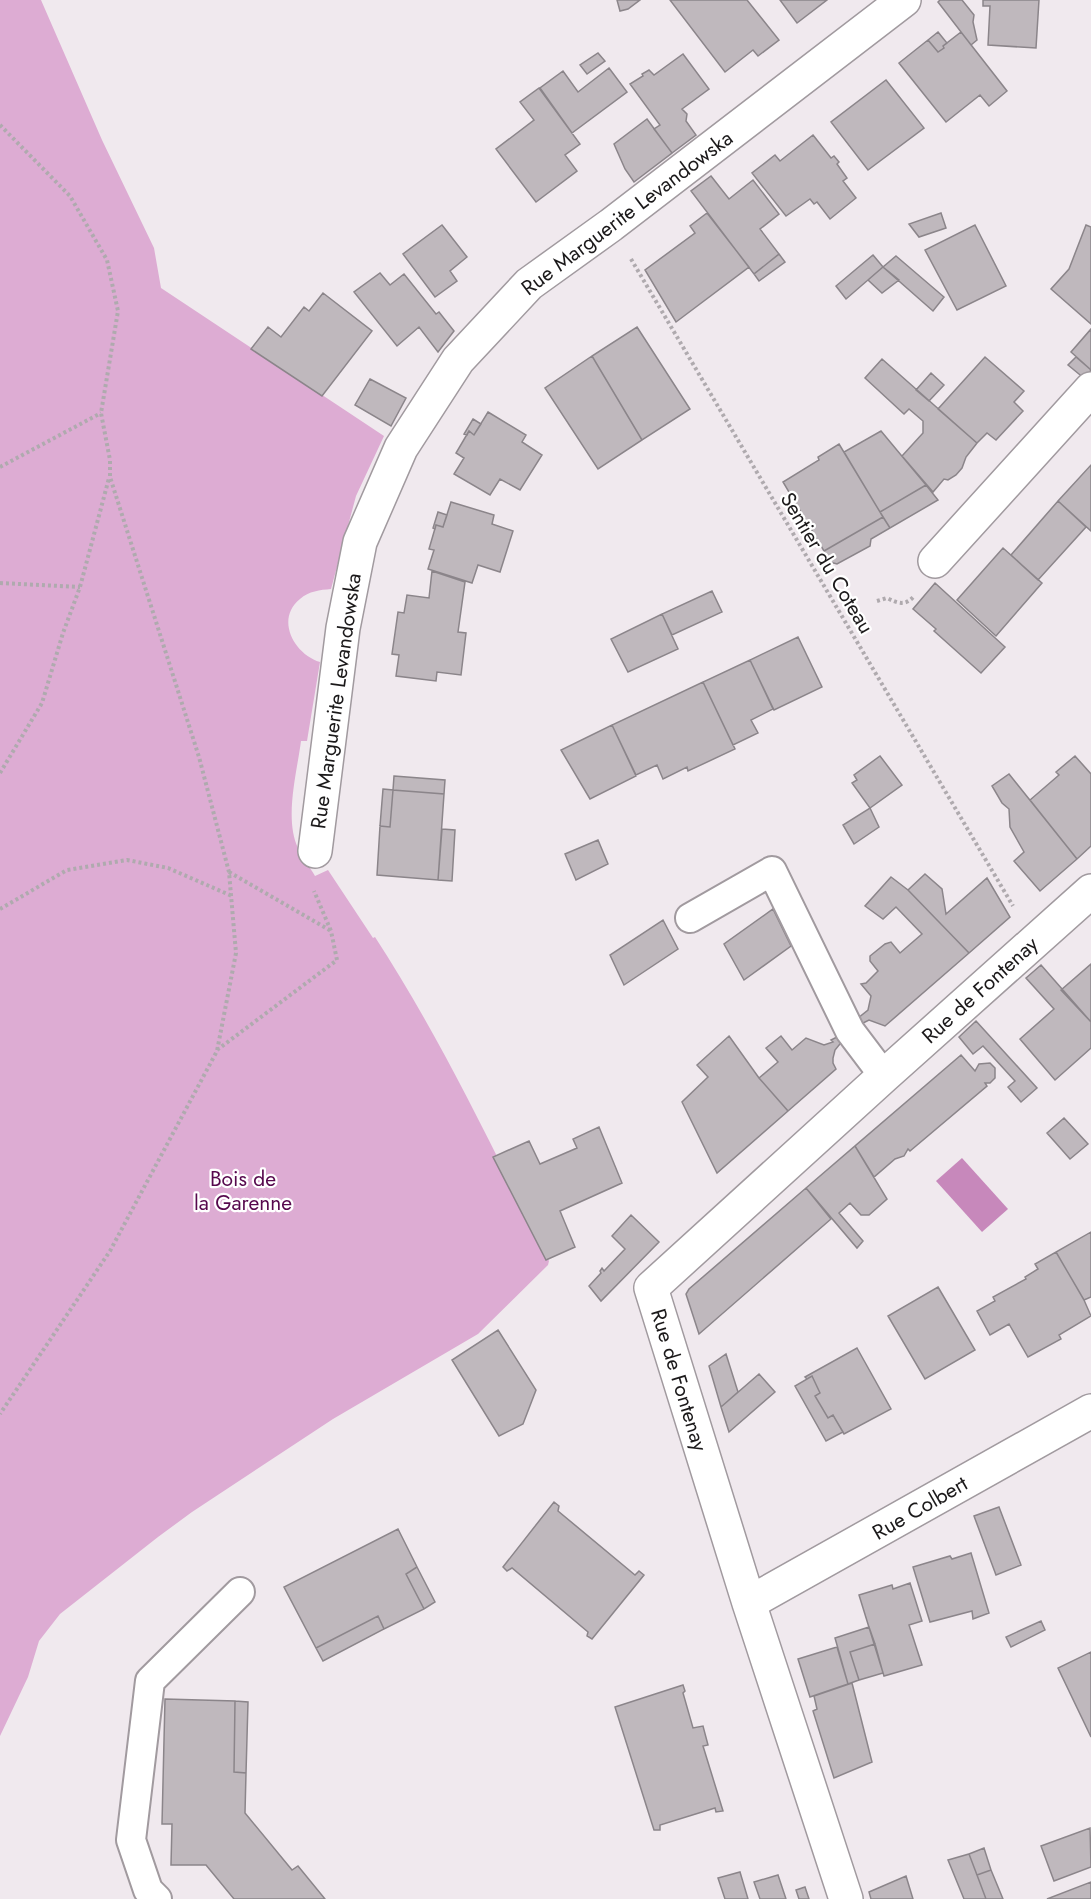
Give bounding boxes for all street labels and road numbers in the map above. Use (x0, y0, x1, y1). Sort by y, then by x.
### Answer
street label: Rue Marguerite Levandowska (515, 123, 739, 303)
street label: Sentier du Coteau (773, 487, 881, 639)
street label: Rue Marguerite Levandowska (303, 571, 369, 831)
street label: Rue de Fontenay (915, 929, 1045, 1050)
street label: Rue de Fontenay (643, 1305, 715, 1456)
street label: Rue Colbert (867, 1469, 973, 1547)

